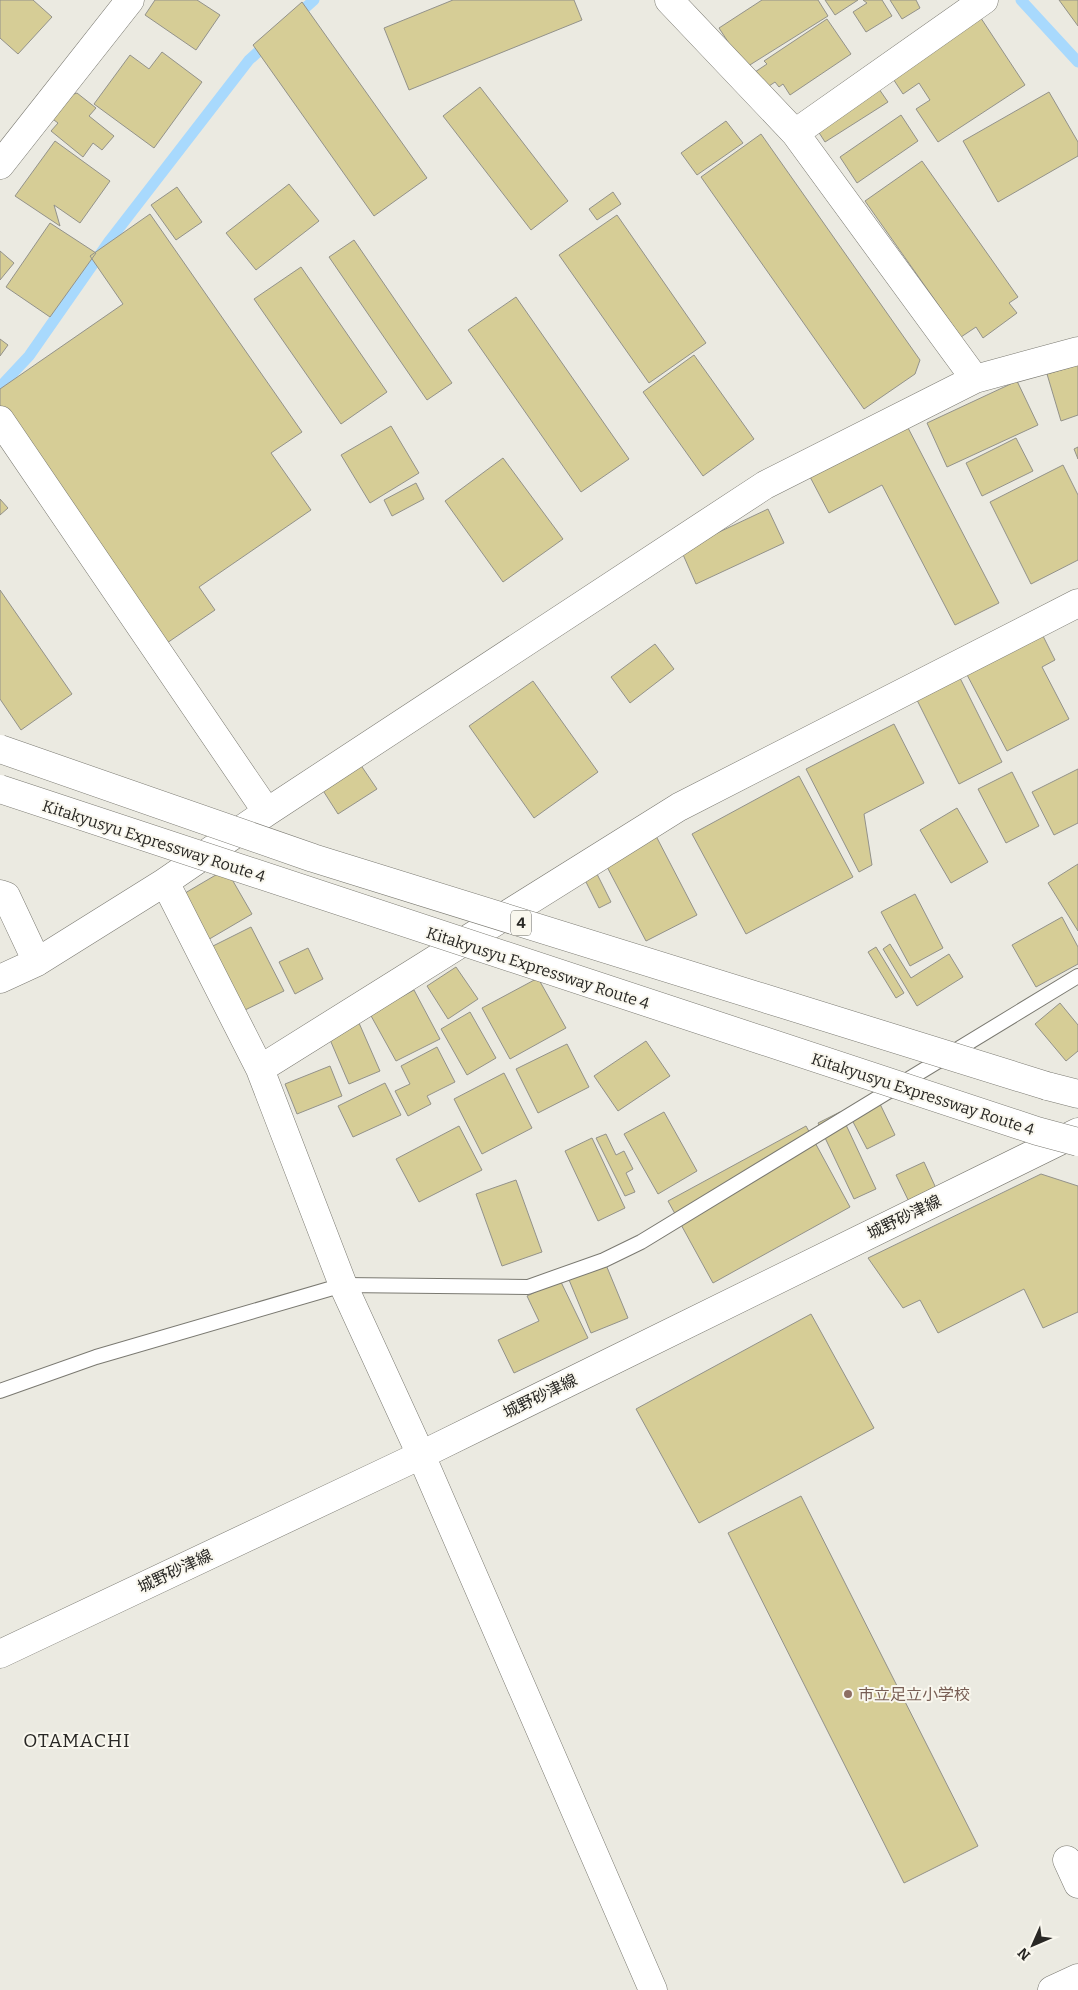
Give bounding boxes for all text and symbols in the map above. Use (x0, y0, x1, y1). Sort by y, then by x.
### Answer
street label: Kitakyusyu Expressway Route 4 (40, 796, 269, 886)
road number: 4 (511, 910, 531, 936)
street label: Kitakyusyu Expressway Route 4 (424, 923, 653, 1013)
street label: Kitakyusyu Expressway Route 4 (809, 1049, 1038, 1139)
street label: 城野砂津線 (864, 1191, 944, 1243)
street label: 城野砂津線 (500, 1370, 580, 1422)
street label: 城野砂津線 (135, 1545, 215, 1597)
place label: 市立足立小学校 (858, 1685, 970, 1704)
marker: 市立足立小学校 (842, 1688, 854, 1700)
district label: OTAMACHI (23, 1729, 131, 1752)
north arrow (1008, 1920, 1058, 1970)
text: N (1014, 1944, 1034, 1964)

